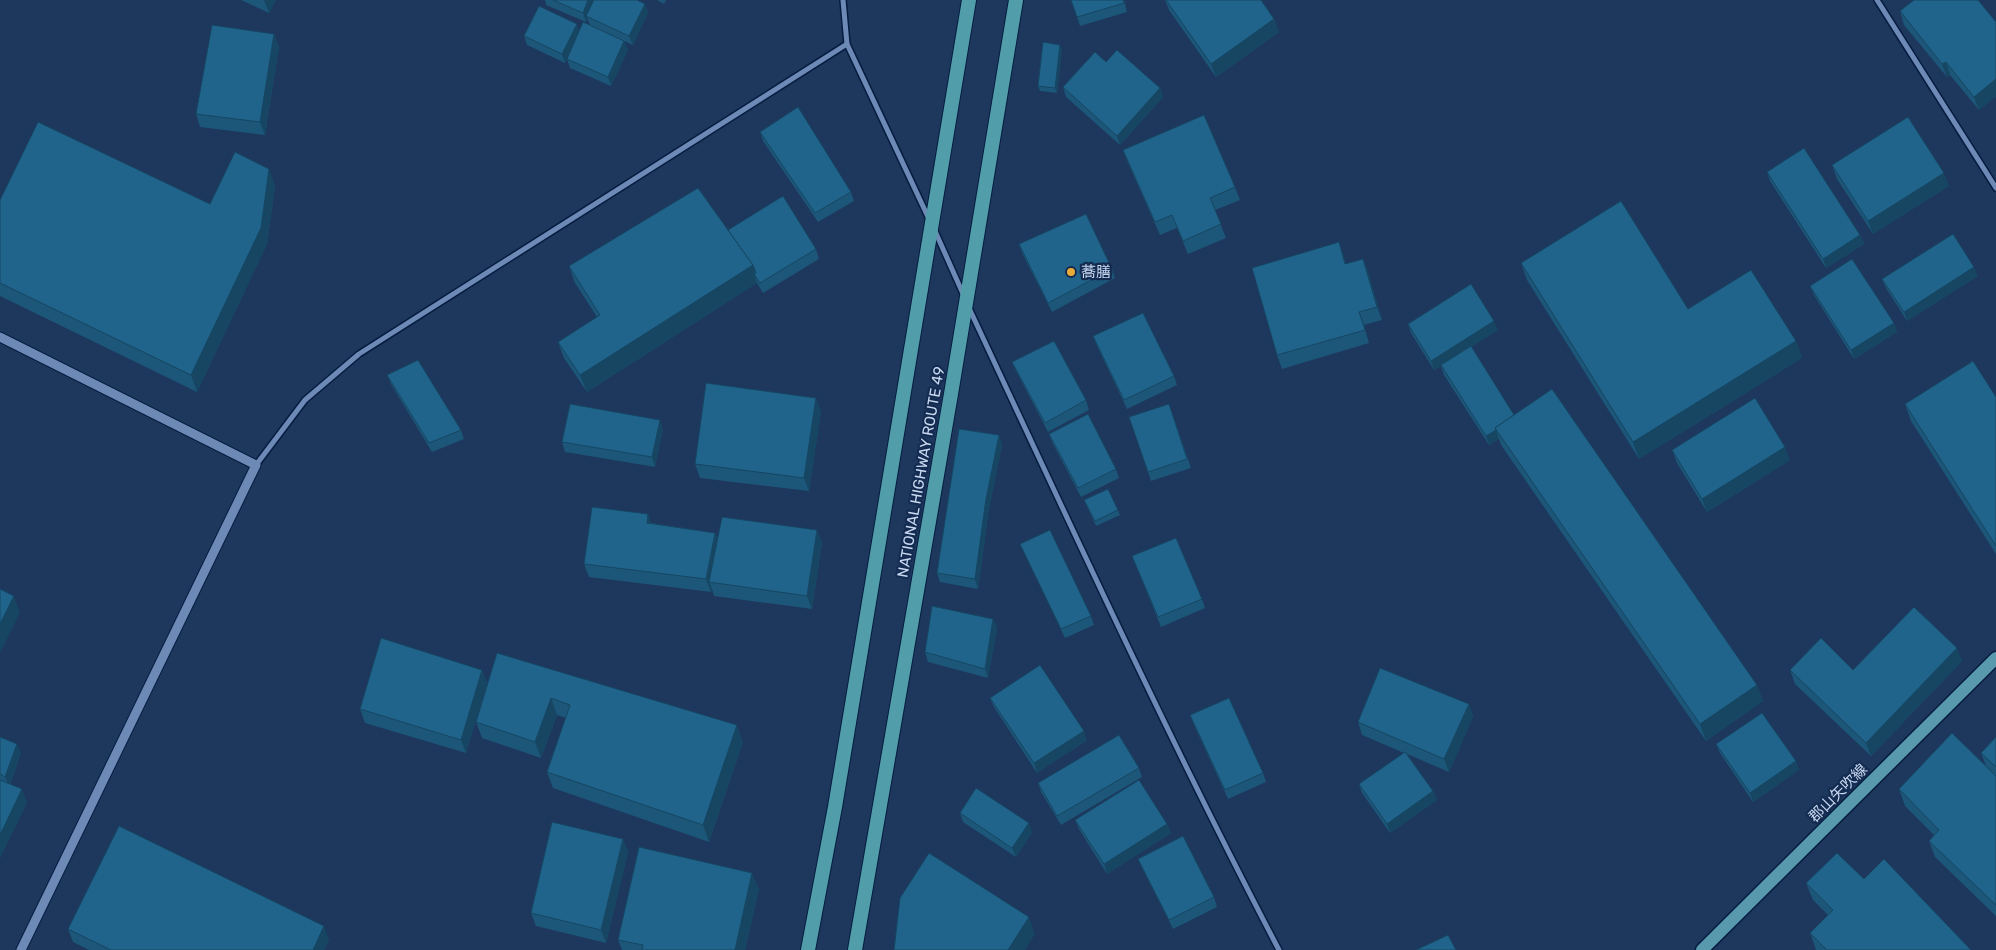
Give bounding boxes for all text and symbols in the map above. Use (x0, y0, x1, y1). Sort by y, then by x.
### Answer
place label: 蕎膳 (1081, 263, 1111, 281)
marker: 蕎膳 (1065, 266, 1077, 278)
street label: NATIONAL HIGHWAY ROUTE 49 (894, 365, 948, 579)
street label: 郡山矢吹線 (1805, 760, 1871, 826)

